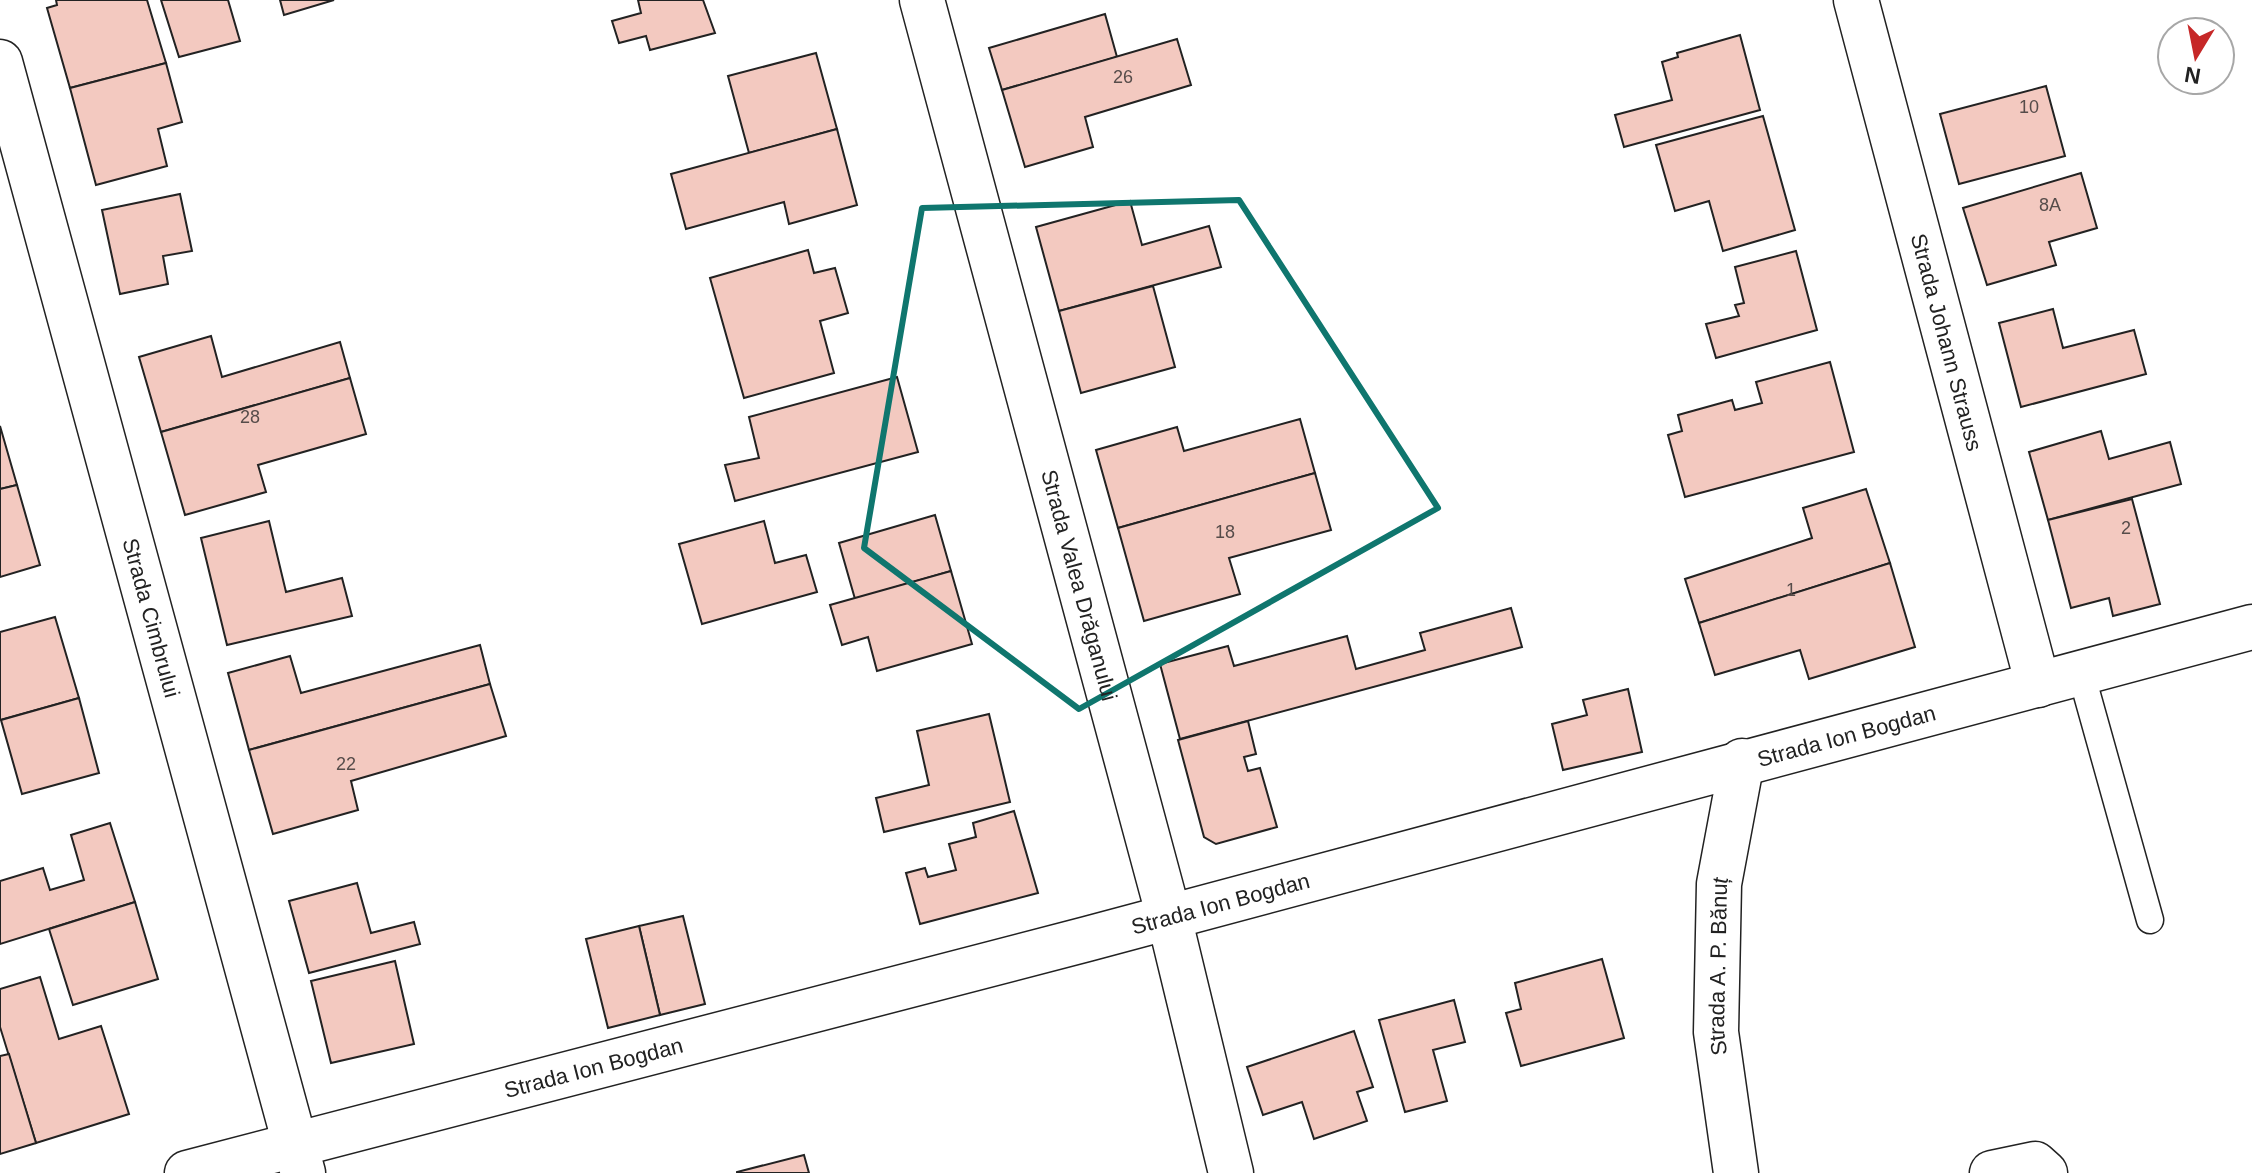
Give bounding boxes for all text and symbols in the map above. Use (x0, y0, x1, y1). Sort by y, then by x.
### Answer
north arrow (2156, 16, 2236, 96)
text: N (2183, 62, 2203, 89)
house number: 26 (1113, 67, 1133, 87)
house number: 10 (2019, 97, 2039, 117)
house number: 8A (2039, 195, 2061, 215)
street label: Strada Johann Strauss (1906, 231, 1987, 454)
house number: 28 (240, 407, 260, 427)
street label: Strada Valea Drăganului (1036, 467, 1122, 704)
house number: 2 (2121, 518, 2131, 538)
house number: 18 (1215, 522, 1235, 542)
street label: Strada Cimbrului (117, 535, 185, 700)
house number: 1 (1786, 580, 1796, 600)
street label: Strada Ion Bogdan (1754, 700, 1938, 772)
house number: 22 (336, 754, 356, 774)
street label: Strada Ion Bogdan (1129, 868, 1312, 940)
street label: Strada A. P. Bănuț (1704, 875, 1733, 1057)
street label: Strada Ion Bogdan (502, 1033, 686, 1103)

